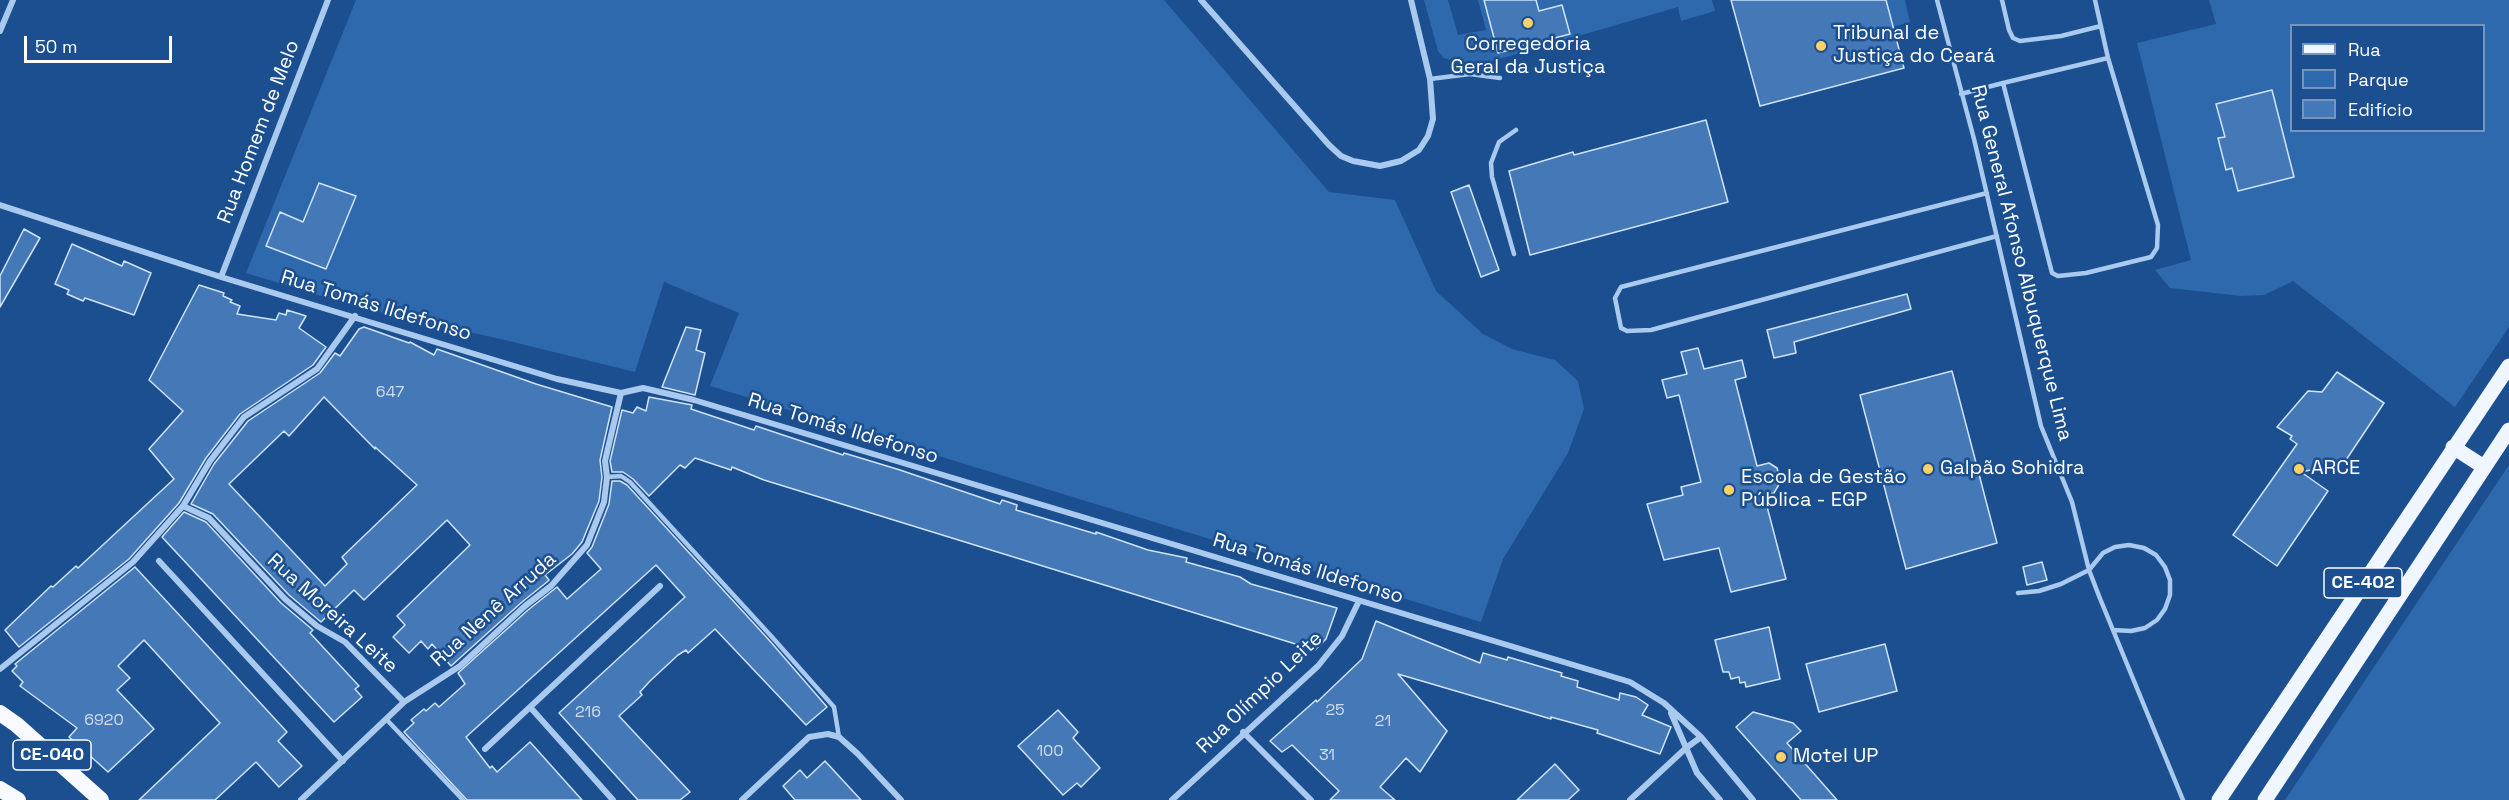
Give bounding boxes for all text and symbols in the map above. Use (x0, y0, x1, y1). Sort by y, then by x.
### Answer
marker: Corregedoria Geral da Justiça (1521, 16, 1535, 30)
place label: Tribunal de Justiça do Ceará (1833, 22, 1995, 69)
scale bar (27, 24, 176, 62)
legend (2290, 24, 2485, 132)
place label: Corregedoria Geral da Justiça (1451, 33, 1605, 80)
text: 50 m (35, 35, 77, 58)
street label: Rua Homem de Melo (213, 37, 305, 227)
text: Rua (2348, 38, 2381, 61)
marker: Tribunal de Justiça do Ceará (1814, 39, 1828, 53)
text: Parque (2348, 68, 2409, 91)
street label: Rua General Afonso Albuquerque Lima (1965, 83, 2077, 443)
text: Edifício (2348, 98, 2413, 121)
street label: Rua Tomás Ildefonso (278, 266, 474, 346)
house number: 647 (376, 383, 404, 403)
street label: Rua Tomás Ildefonso (745, 389, 941, 469)
place label: Galpão Sohidra (1940, 457, 2085, 481)
place label: ARCE (2311, 457, 2360, 481)
marker: Galpão Sohidra (1921, 462, 1935, 476)
marker: ARCE (2292, 462, 2306, 476)
place label: Escola de Gestão Pública - EGP (1741, 466, 1907, 513)
marker: Escola de Gestão Pública - EGP (1722, 483, 1736, 497)
street label: Rua Tomás Ildefonso (1210, 529, 1406, 609)
street label: Rua Nenê Arruda (426, 547, 562, 673)
street label: Rua Moreira Leite (262, 549, 402, 679)
road number: CE-402 (2324, 568, 2402, 598)
street label: Rua Olímpio Leite (1192, 627, 1328, 759)
house number: 25 (1325, 701, 1345, 721)
house number: 216 (575, 703, 601, 723)
house number: 6920 (84, 711, 124, 731)
house number: 21 (1375, 712, 1391, 732)
road number: CE-040 (13, 740, 91, 770)
house number: 100 (1036, 742, 1064, 762)
place label: Motel UP (1793, 745, 1878, 769)
house number: 31 (1319, 746, 1335, 766)
marker: Motel UP (1774, 750, 1788, 764)

